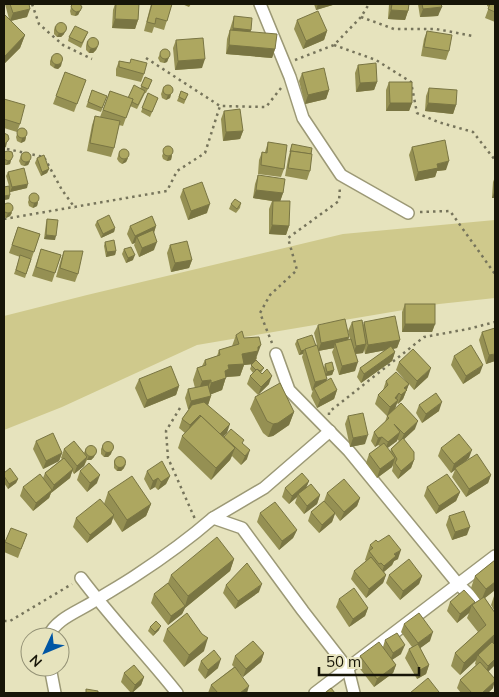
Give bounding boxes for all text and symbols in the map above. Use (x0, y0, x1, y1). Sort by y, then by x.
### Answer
north arrow (20, 627, 70, 677)
scale bar (319, 644, 419, 676)
text: N (26, 651, 46, 671)
text: 50 m (326, 652, 361, 671)

